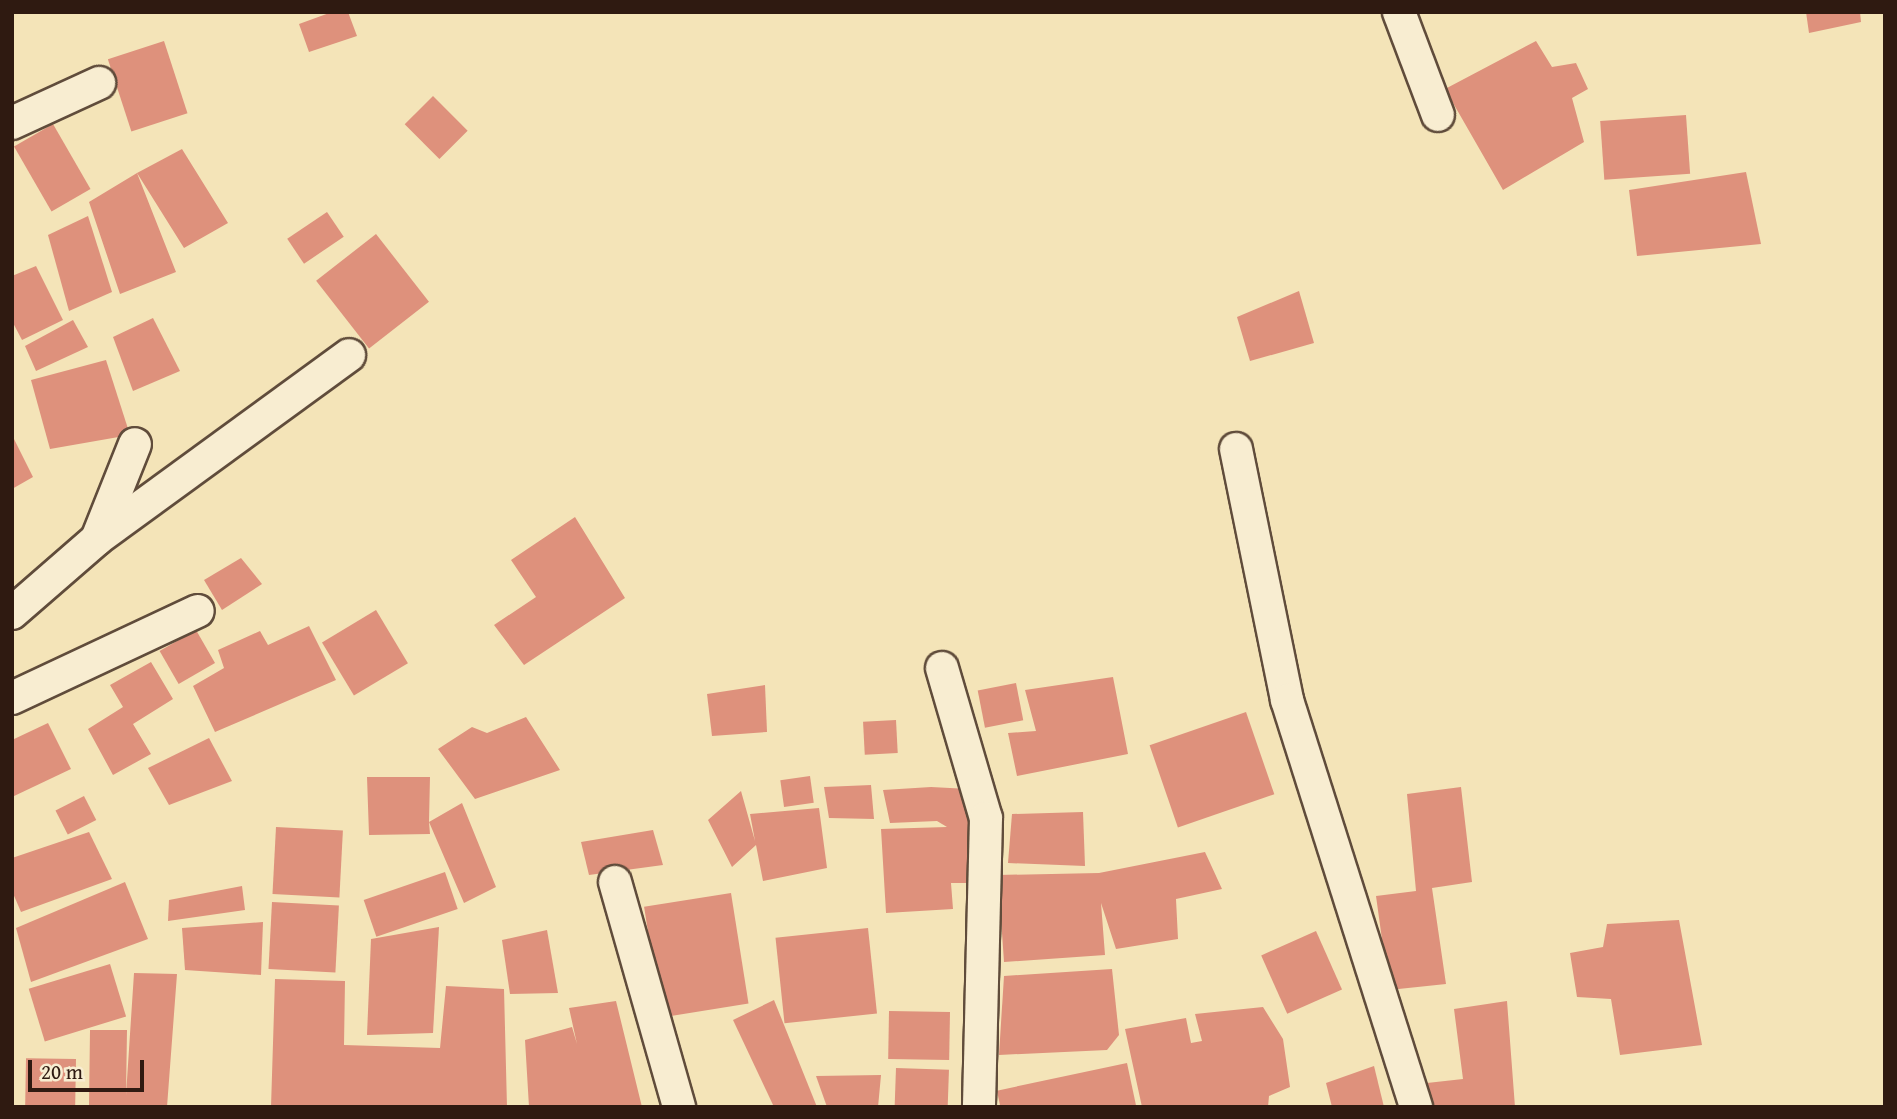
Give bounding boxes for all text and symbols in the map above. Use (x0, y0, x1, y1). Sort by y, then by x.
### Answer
scale bar (32, 1046, 147, 1090)
text: 20 m (41, 1056, 83, 1087)

